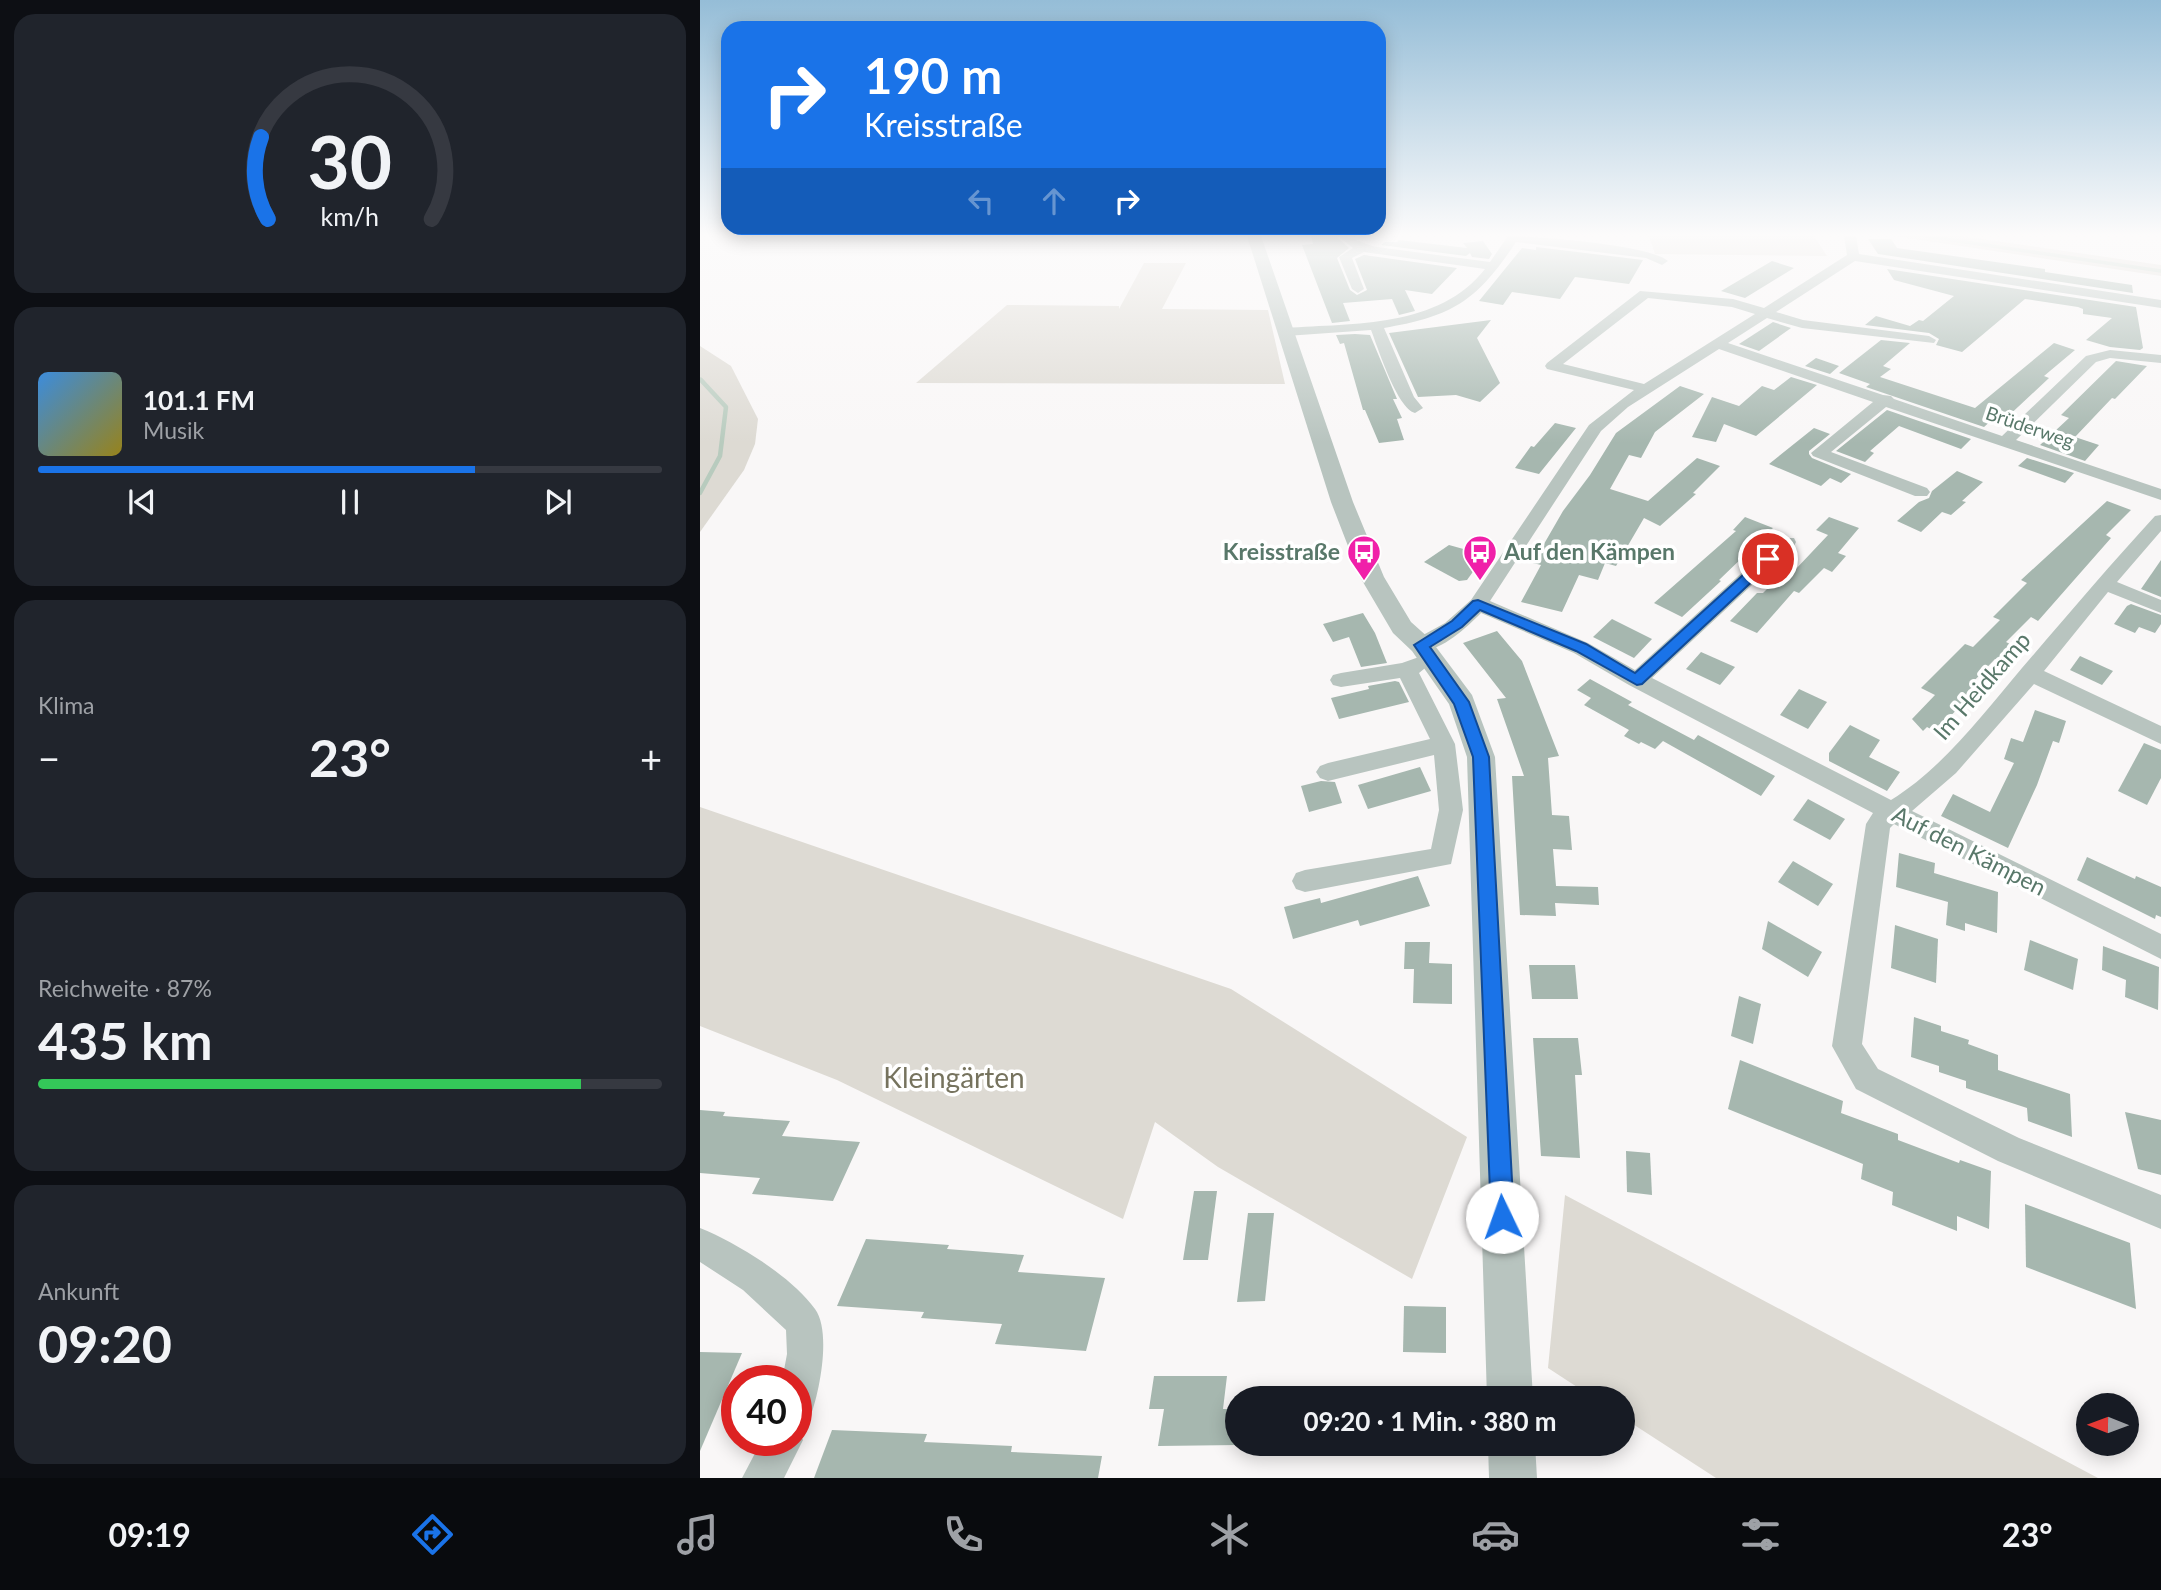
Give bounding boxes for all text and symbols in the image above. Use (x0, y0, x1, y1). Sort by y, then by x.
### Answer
text: 190 m (864, 46, 1002, 104)
icon: right (749, 49, 840, 140)
text: Kreisstraße (864, 105, 1023, 144)
text: 30 (308, 118, 392, 206)
icon: left (962, 182, 1000, 220)
icon: ahead (1035, 182, 1073, 220)
icon: right (1108, 182, 1146, 220)
text: km/h (321, 201, 379, 231)
text: 101.1 FM (143, 384, 255, 416)
street label: Brüderweg (1983, 401, 2077, 452)
text: Musik (143, 416, 204, 444)
icon: previous (123, 483, 161, 521)
icon: pause (331, 483, 369, 521)
icon: next (539, 483, 577, 521)
pin (1738, 529, 1798, 589)
bus stop icon: Kreisstraße (1345, 533, 1383, 582)
bus stop icon: Auf den Kämpen (1461, 533, 1499, 582)
place label: Kreisstraße (1223, 537, 1340, 565)
place label: Auf den Kämpen (1503, 537, 1675, 565)
icon: arrive (1749, 540, 1787, 578)
street label: Im Heidkamp (1927, 626, 2036, 745)
text: Klima (38, 691, 95, 719)
text: 23° (309, 726, 391, 788)
text: − (38, 735, 60, 781)
text: + (640, 735, 662, 781)
street label: Auf den Kämpen (1888, 799, 2051, 901)
text: Reichweite · 87% (38, 974, 212, 1002)
text: 435 km (38, 1009, 212, 1071)
park label: Kleingärten (883, 1060, 1025, 1094)
position arrow (1465, 1180, 1539, 1254)
text: Ankunft (38, 1277, 119, 1305)
text: 09:20 (38, 1312, 172, 1374)
speed limit sign: 40 (721, 1365, 812, 1456)
north arrow (2076, 1393, 2138, 1456)
map controls (2076, 1393, 2139, 1456)
text: 09:20 · 1 Min. · 380 m (1303, 1405, 1557, 1437)
icon: directions (408, 1510, 457, 1559)
icon: music (673, 1510, 722, 1559)
icon: phone (939, 1510, 988, 1559)
icon: climate (1205, 1510, 1254, 1559)
icon: car (1471, 1510, 1520, 1559)
icon: filters (1736, 1510, 1785, 1559)
text: 09:19 (108, 1515, 191, 1554)
text: 23° (2002, 1515, 2053, 1554)

